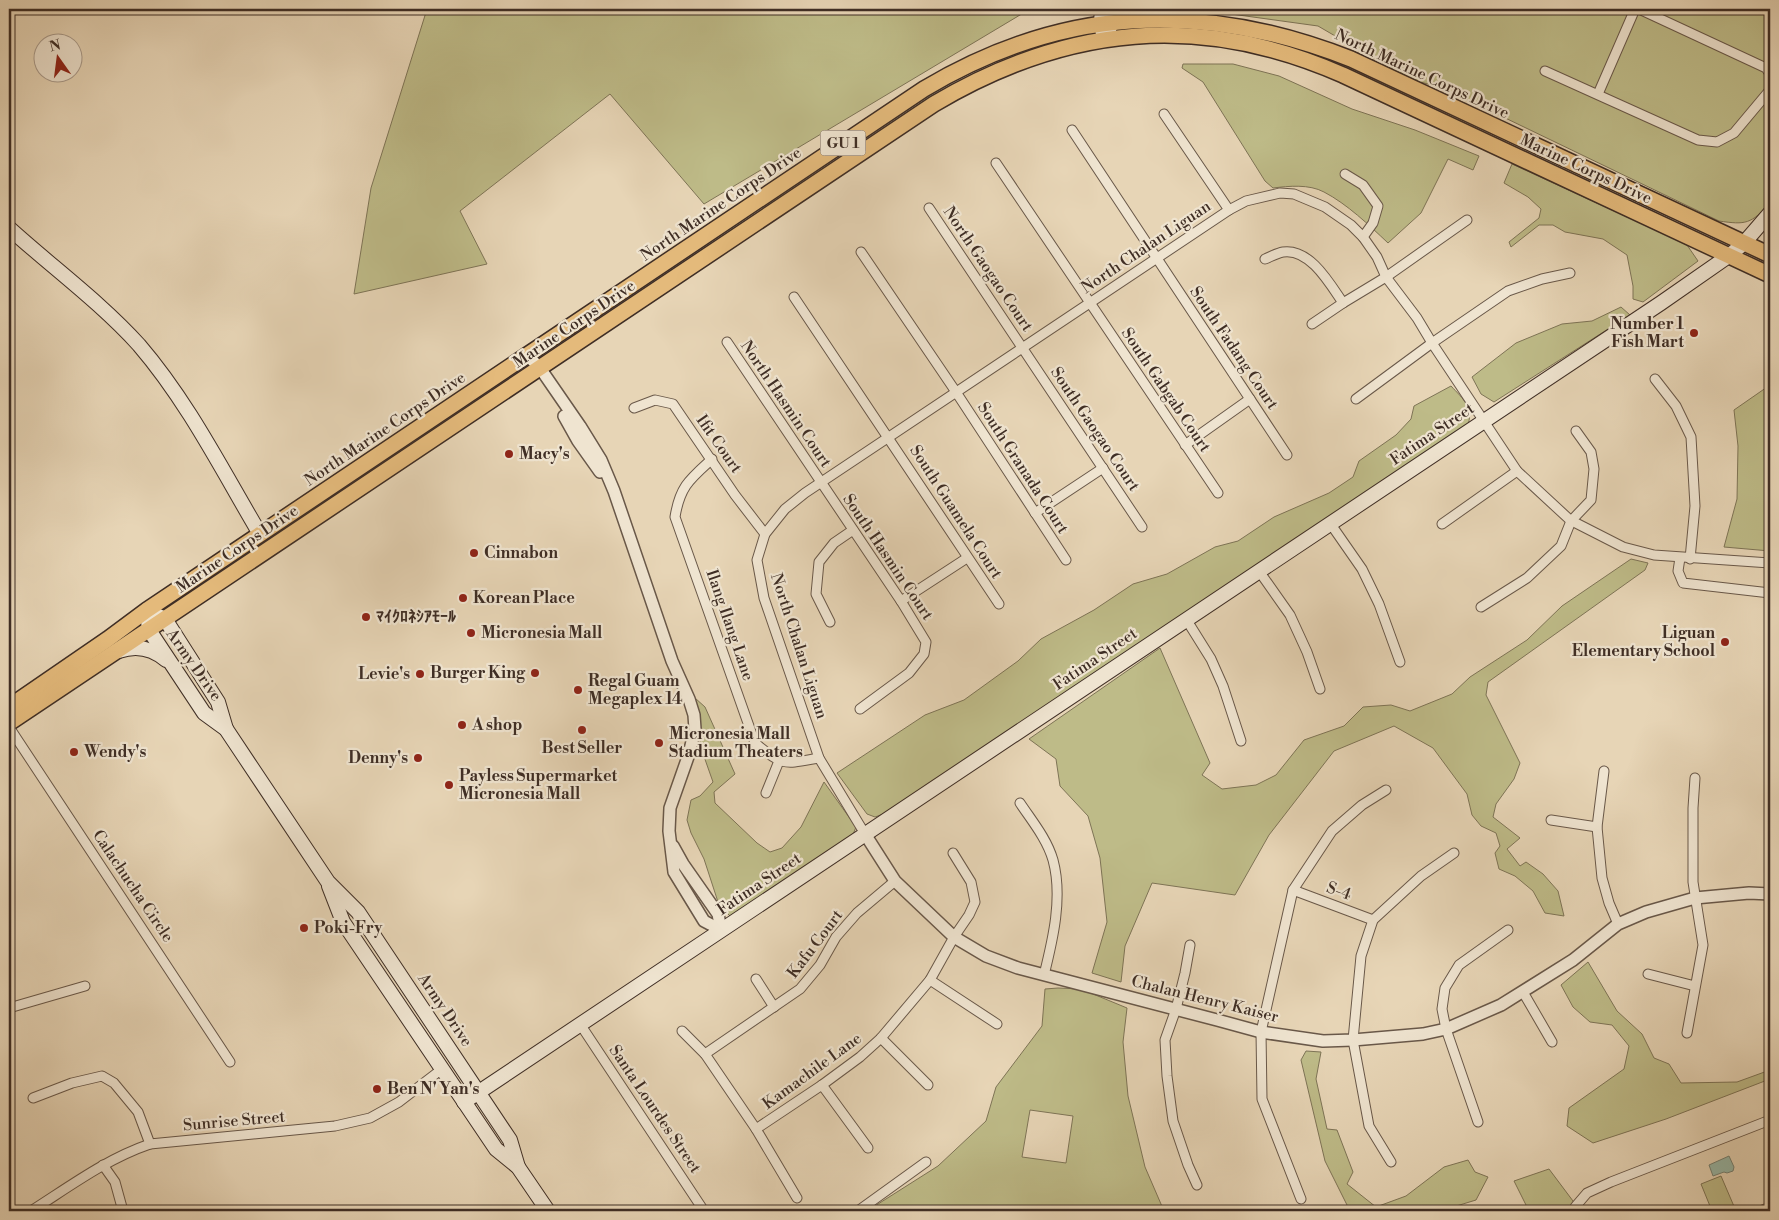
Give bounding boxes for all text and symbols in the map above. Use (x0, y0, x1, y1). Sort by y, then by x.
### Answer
street label: North Marine Corps Drive (1332, 25, 1512, 123)
north arrow (32, 32, 82, 82)
text: N (48, 36, 63, 56)
road number: GU 1 (820, 130, 866, 156)
street label: Marine Corps Drive (1517, 130, 1655, 208)
street label: North Marine Corps Drive (637, 143, 805, 265)
street label: North Chalan Liguan (1077, 196, 1215, 298)
street label: North Gaogao Court (939, 203, 1037, 336)
street label: Marine Corps Drive (509, 276, 639, 372)
street label: South Fadang Court (1185, 283, 1283, 414)
place label: Number 1 Fish Mart (1610, 314, 1684, 352)
street label: South Gabgab Court (1117, 324, 1215, 456)
marker: Number 1 Fish Mart (1688, 327, 1700, 339)
street label: North Hasmin Court (736, 337, 836, 472)
street label: South Gaogao Court (1046, 363, 1144, 495)
street label: North Marine Corps Drive (301, 368, 469, 490)
street label: South Granada Court (973, 398, 1073, 538)
street label: Fatima Street (1386, 398, 1478, 470)
street label: Ifit Court (692, 411, 747, 477)
street label: South Guamela Court (905, 441, 1007, 583)
place label: Macy's (519, 444, 570, 464)
marker: Macy's (503, 448, 515, 460)
street label: South Hasmin Court (838, 490, 938, 624)
street label: Marine Corps Drive (172, 501, 302, 597)
place label: Cinnabon (484, 543, 558, 563)
marker: Cinnabon (468, 547, 480, 559)
street label: Ilang Ilang Lane (702, 567, 758, 683)
street label: North Chalan Liguan (766, 571, 832, 722)
place label: Korean Place (473, 588, 575, 608)
marker: Korean Place (457, 592, 469, 604)
place label: ﾏｲｸﾛﾈｼｱﾓｰﾙ (376, 607, 456, 627)
marker: ﾏｲｸﾛﾈｼｱﾓｰﾙ (360, 611, 372, 623)
place label: Micronesia Mall (481, 623, 603, 643)
street label: Fatima Street (1049, 623, 1141, 695)
place label: Liguan Elementary School (1572, 623, 1716, 661)
street label: Army Drive (161, 624, 226, 705)
marker: Micronesia Mall (465, 627, 477, 639)
marker: Liguan Elementary School (1719, 636, 1731, 648)
place label: Burger King (430, 663, 526, 683)
place label: Levie's (358, 664, 410, 684)
marker: Burger King (529, 667, 541, 679)
marker: Levie's (414, 668, 426, 680)
place label: Regal Guam Megaplex 14 (588, 671, 683, 709)
marker: Regal Guam Megaplex 14 (572, 684, 584, 696)
place label: A shop (471, 715, 522, 735)
marker: A shop (456, 719, 468, 731)
marker: Best Seller (576, 724, 588, 736)
place label: Micronesia Mall Stadium Theaters (669, 724, 803, 762)
marker: Micronesia Mall Stadium Theaters (653, 737, 665, 749)
place label: Best Seller (542, 738, 622, 758)
place label: Wendy's (83, 742, 146, 762)
marker: Wendy's (68, 746, 80, 758)
place label: Denny's (348, 748, 408, 768)
marker: Denny's (412, 752, 424, 764)
place label: Payless Supermarket Micronesia Mall (459, 766, 618, 804)
marker: Payless Supermarket Micronesia Mall (443, 779, 455, 791)
street label: Calachucha Circle (88, 826, 178, 946)
street label: Fatima Street (713, 848, 805, 920)
street label: S-4 (1324, 877, 1355, 905)
street label: Kafu Court (783, 905, 847, 982)
place label: Poki-Fry (314, 918, 383, 938)
marker: Poki-Fry (298, 922, 310, 934)
street label: Army Drive (413, 969, 477, 1050)
street label: Chalan Henry Kaiser (1129, 971, 1281, 1027)
street label: Kamachile Lane (759, 1028, 865, 1114)
street label: Santa Lourdes Street (605, 1041, 706, 1177)
place label: Ben N' Yan's (387, 1079, 480, 1099)
marker: Ben N' Yan's (371, 1083, 383, 1095)
street label: Sunrise Street (182, 1107, 286, 1135)

